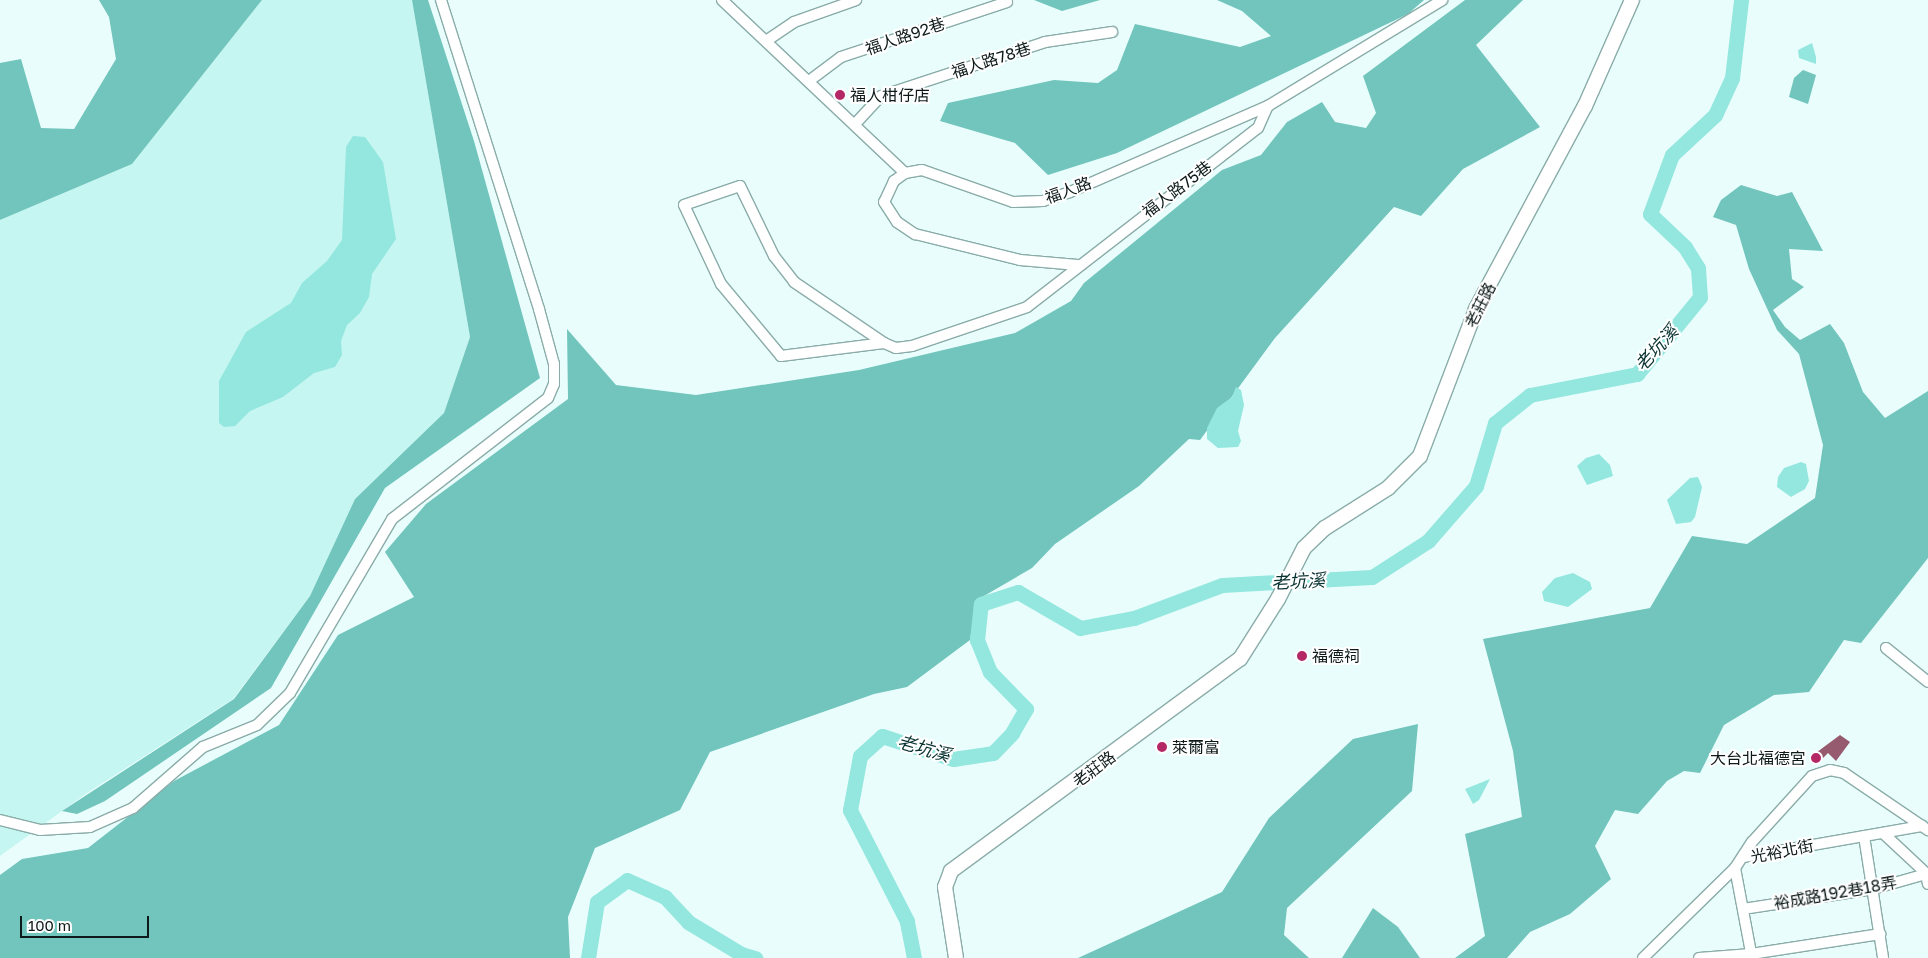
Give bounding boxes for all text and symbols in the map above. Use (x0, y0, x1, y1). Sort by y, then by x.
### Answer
street label: 福人路92巷 (863, 13, 947, 59)
street label: 福人路78巷 (949, 38, 1033, 82)
place label: 福人柑仔店 (850, 85, 930, 105)
marker: 福人柑仔店 (834, 89, 846, 101)
street label: 福人路75巷 (1139, 157, 1215, 221)
street label: 福人路 (1042, 173, 1094, 207)
street label: 老莊路 (1461, 279, 1499, 331)
water label: 老坑溪 (1630, 321, 1682, 375)
water label: 老坑溪 (1270, 569, 1326, 593)
place label: 福德祠 (1312, 646, 1360, 666)
marker: 福德祠 (1296, 650, 1308, 662)
water label: 老坑溪 (895, 730, 953, 766)
place label: 萊爾富 (1172, 737, 1220, 757)
marker: 萊爾富 (1156, 741, 1168, 753)
street label: 老莊路 (1069, 747, 1119, 791)
place label: 大台北福德宮 (1710, 748, 1806, 768)
marker: 大台北福德宮 (1810, 752, 1822, 764)
street label: 光裕北街 (1749, 835, 1815, 867)
street label: 裕成路192巷18弄 (1772, 873, 1898, 913)
scale bar (22, 906, 151, 938)
text: 100 m (28, 916, 71, 934)

